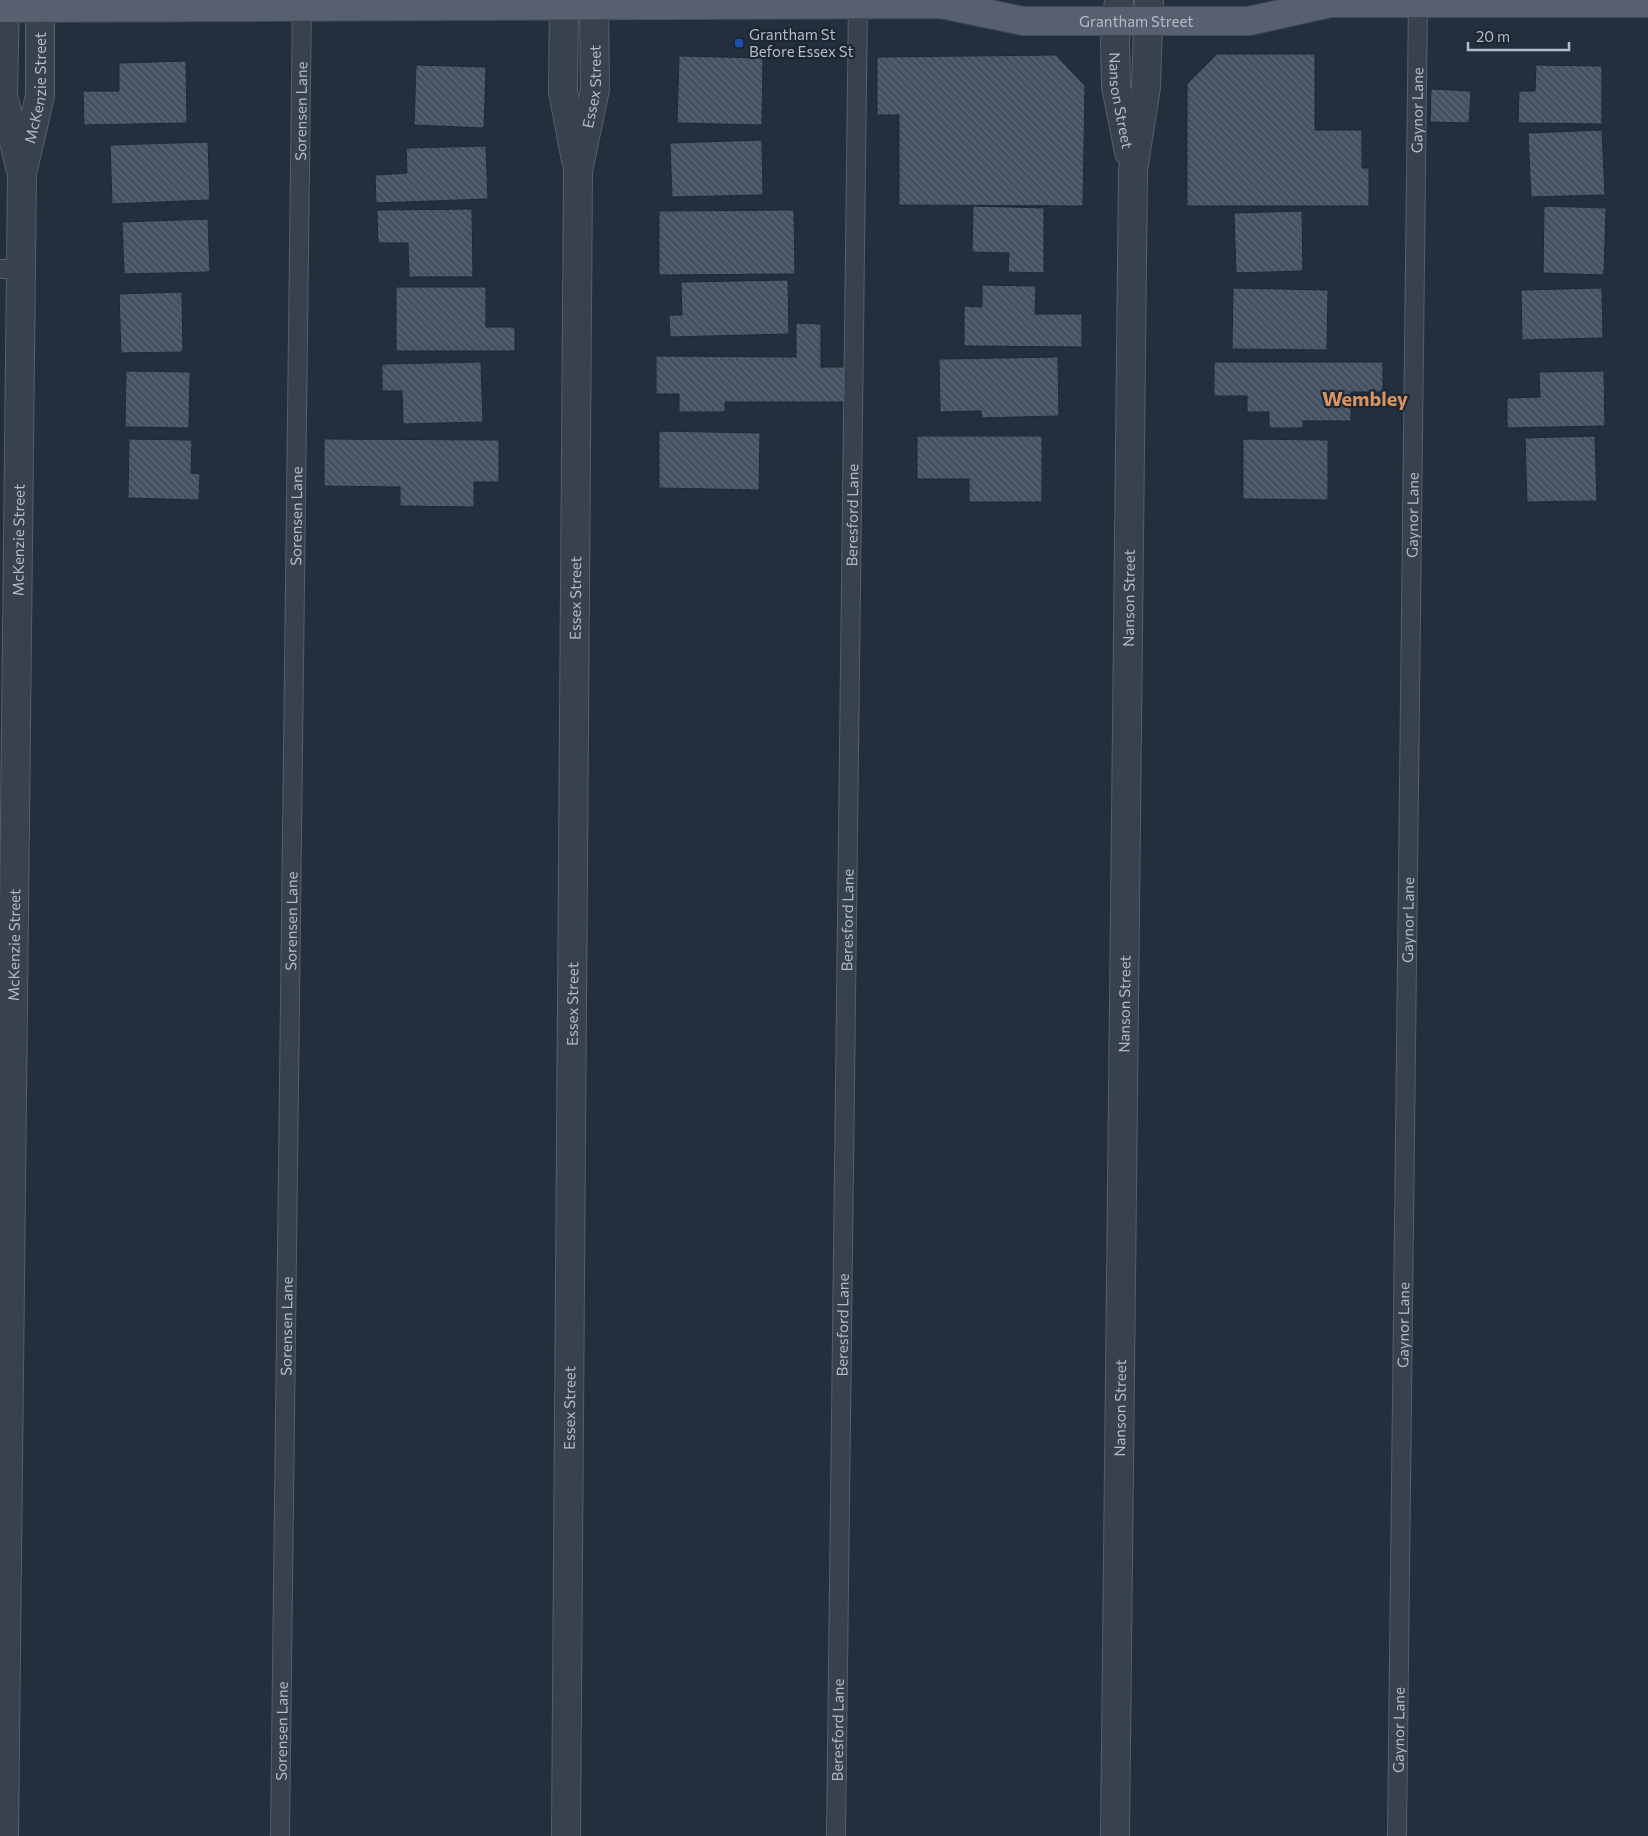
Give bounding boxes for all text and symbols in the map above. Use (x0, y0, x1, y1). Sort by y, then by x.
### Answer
street label: Grantham Street (1079, 12, 1193, 30)
scale bar (1468, 20, 1569, 52)
place label: Grantham St Before Essex St (749, 25, 854, 60)
text: 20 m (1476, 27, 1510, 45)
street label: McKenzie Street (20, 32, 49, 145)
marker: Grantham St Before Essex St (733, 37, 745, 49)
street label: Essex Street (578, 45, 604, 130)
street label: Nanson Street (1106, 52, 1137, 150)
street label: Sorensen Lane (291, 61, 310, 161)
street label: Gaynor Lane (1407, 67, 1426, 153)
district label: Wembley (1322, 386, 1408, 410)
street label: Beresford Lane (842, 463, 861, 567)
street label: Sorensen Lane (286, 466, 305, 566)
street label: Gaynor Lane (1403, 472, 1422, 558)
street label: McKenzie Street (8, 484, 28, 596)
street label: Nanson Street (1119, 549, 1138, 647)
street label: Essex Street (566, 556, 584, 640)
street label: Beresford Lane (837, 868, 857, 972)
street label: Sorensen Lane (281, 871, 301, 971)
street label: Gaynor Lane (1398, 877, 1417, 963)
street label: McKenzie Street (4, 889, 23, 1001)
street label: Nanson Street (1114, 955, 1134, 1053)
street label: Essex Street (563, 962, 581, 1046)
street label: Beresford Lane (833, 1273, 852, 1377)
street label: Sorensen Lane (277, 1276, 296, 1376)
street label: Gaynor Lane (1393, 1282, 1412, 1368)
street label: Nanson Street (1110, 1359, 1129, 1457)
street label: Essex Street (560, 1366, 578, 1450)
street label: Beresford Lane (828, 1678, 847, 1782)
street label: Sorensen Lane (272, 1681, 291, 1781)
street label: Gaynor Lane (1389, 1687, 1408, 1773)

